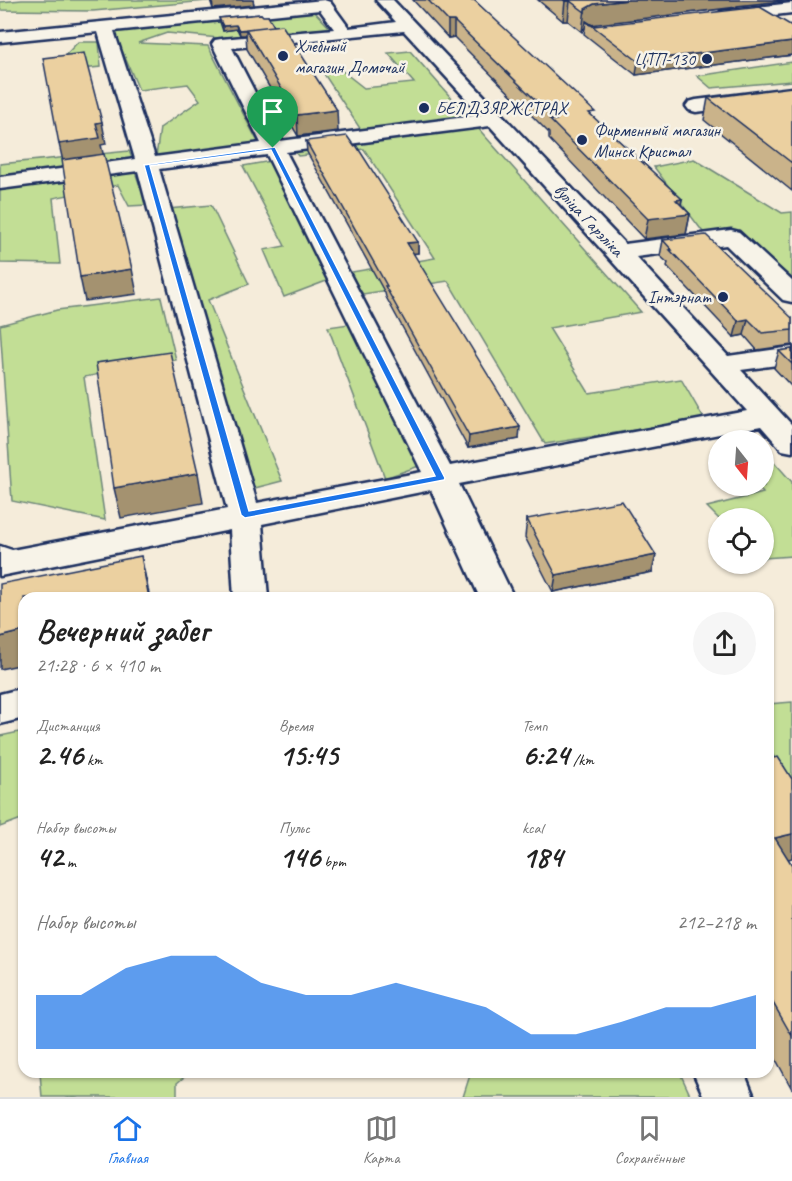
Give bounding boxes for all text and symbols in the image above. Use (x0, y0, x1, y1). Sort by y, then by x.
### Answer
place label: Хлебный магазин Домочай (295, 35, 406, 78)
place label: ЦТП-130 (634, 48, 697, 70)
marker: Хлебный магазин Домочай (276, 49, 290, 63)
marker: ЦТП-130 (700, 52, 714, 66)
pin (247, 86, 298, 148)
icon: arrive (256, 95, 289, 128)
place label: БЕЛДЗЯРЖСТРАХ (436, 97, 569, 119)
marker: БЕЛДЗЯРЖСТРАХ (417, 101, 431, 115)
place label: Фирменный магазин Минск Кристал (594, 119, 722, 162)
marker: Фирменный магазин Минск Кристал (575, 133, 589, 147)
street label: вуліца Гарэліка (550, 179, 629, 262)
place label: Інтэрнат (648, 286, 712, 308)
marker: Інтэрнат (716, 290, 730, 304)
north arrow (708, 430, 774, 496)
map controls (708, 430, 774, 574)
button: locate (708, 508, 774, 574)
text: Вечерний забег (36, 609, 209, 651)
button: share (693, 612, 756, 675)
text: 21:28 · 6 × 410 m (36, 653, 160, 678)
text: Дистанция (36, 716, 100, 736)
text: Время (279, 716, 313, 736)
text: Темп (522, 716, 548, 736)
text: 2.46 (36, 736, 83, 774)
text: 15:45 (279, 736, 338, 774)
text: 6:24 (522, 736, 569, 774)
text: km (83, 750, 103, 770)
text: /km (569, 750, 594, 770)
text: Набор высоты (36, 818, 115, 838)
text: Пульс (279, 818, 310, 838)
text: kcal (522, 818, 543, 838)
text: 42 (36, 838, 63, 876)
text: 146 (279, 838, 320, 876)
text: 184 (522, 838, 563, 876)
text: m (63, 852, 76, 872)
text: bpm (320, 852, 346, 872)
text: Набор высоты (36, 910, 135, 935)
text: 212–218 m (677, 910, 756, 935)
tab: Главная (108, 1112, 148, 1168)
tab: Карта (363, 1112, 400, 1168)
tab: Сохранённые (615, 1112, 684, 1168)

